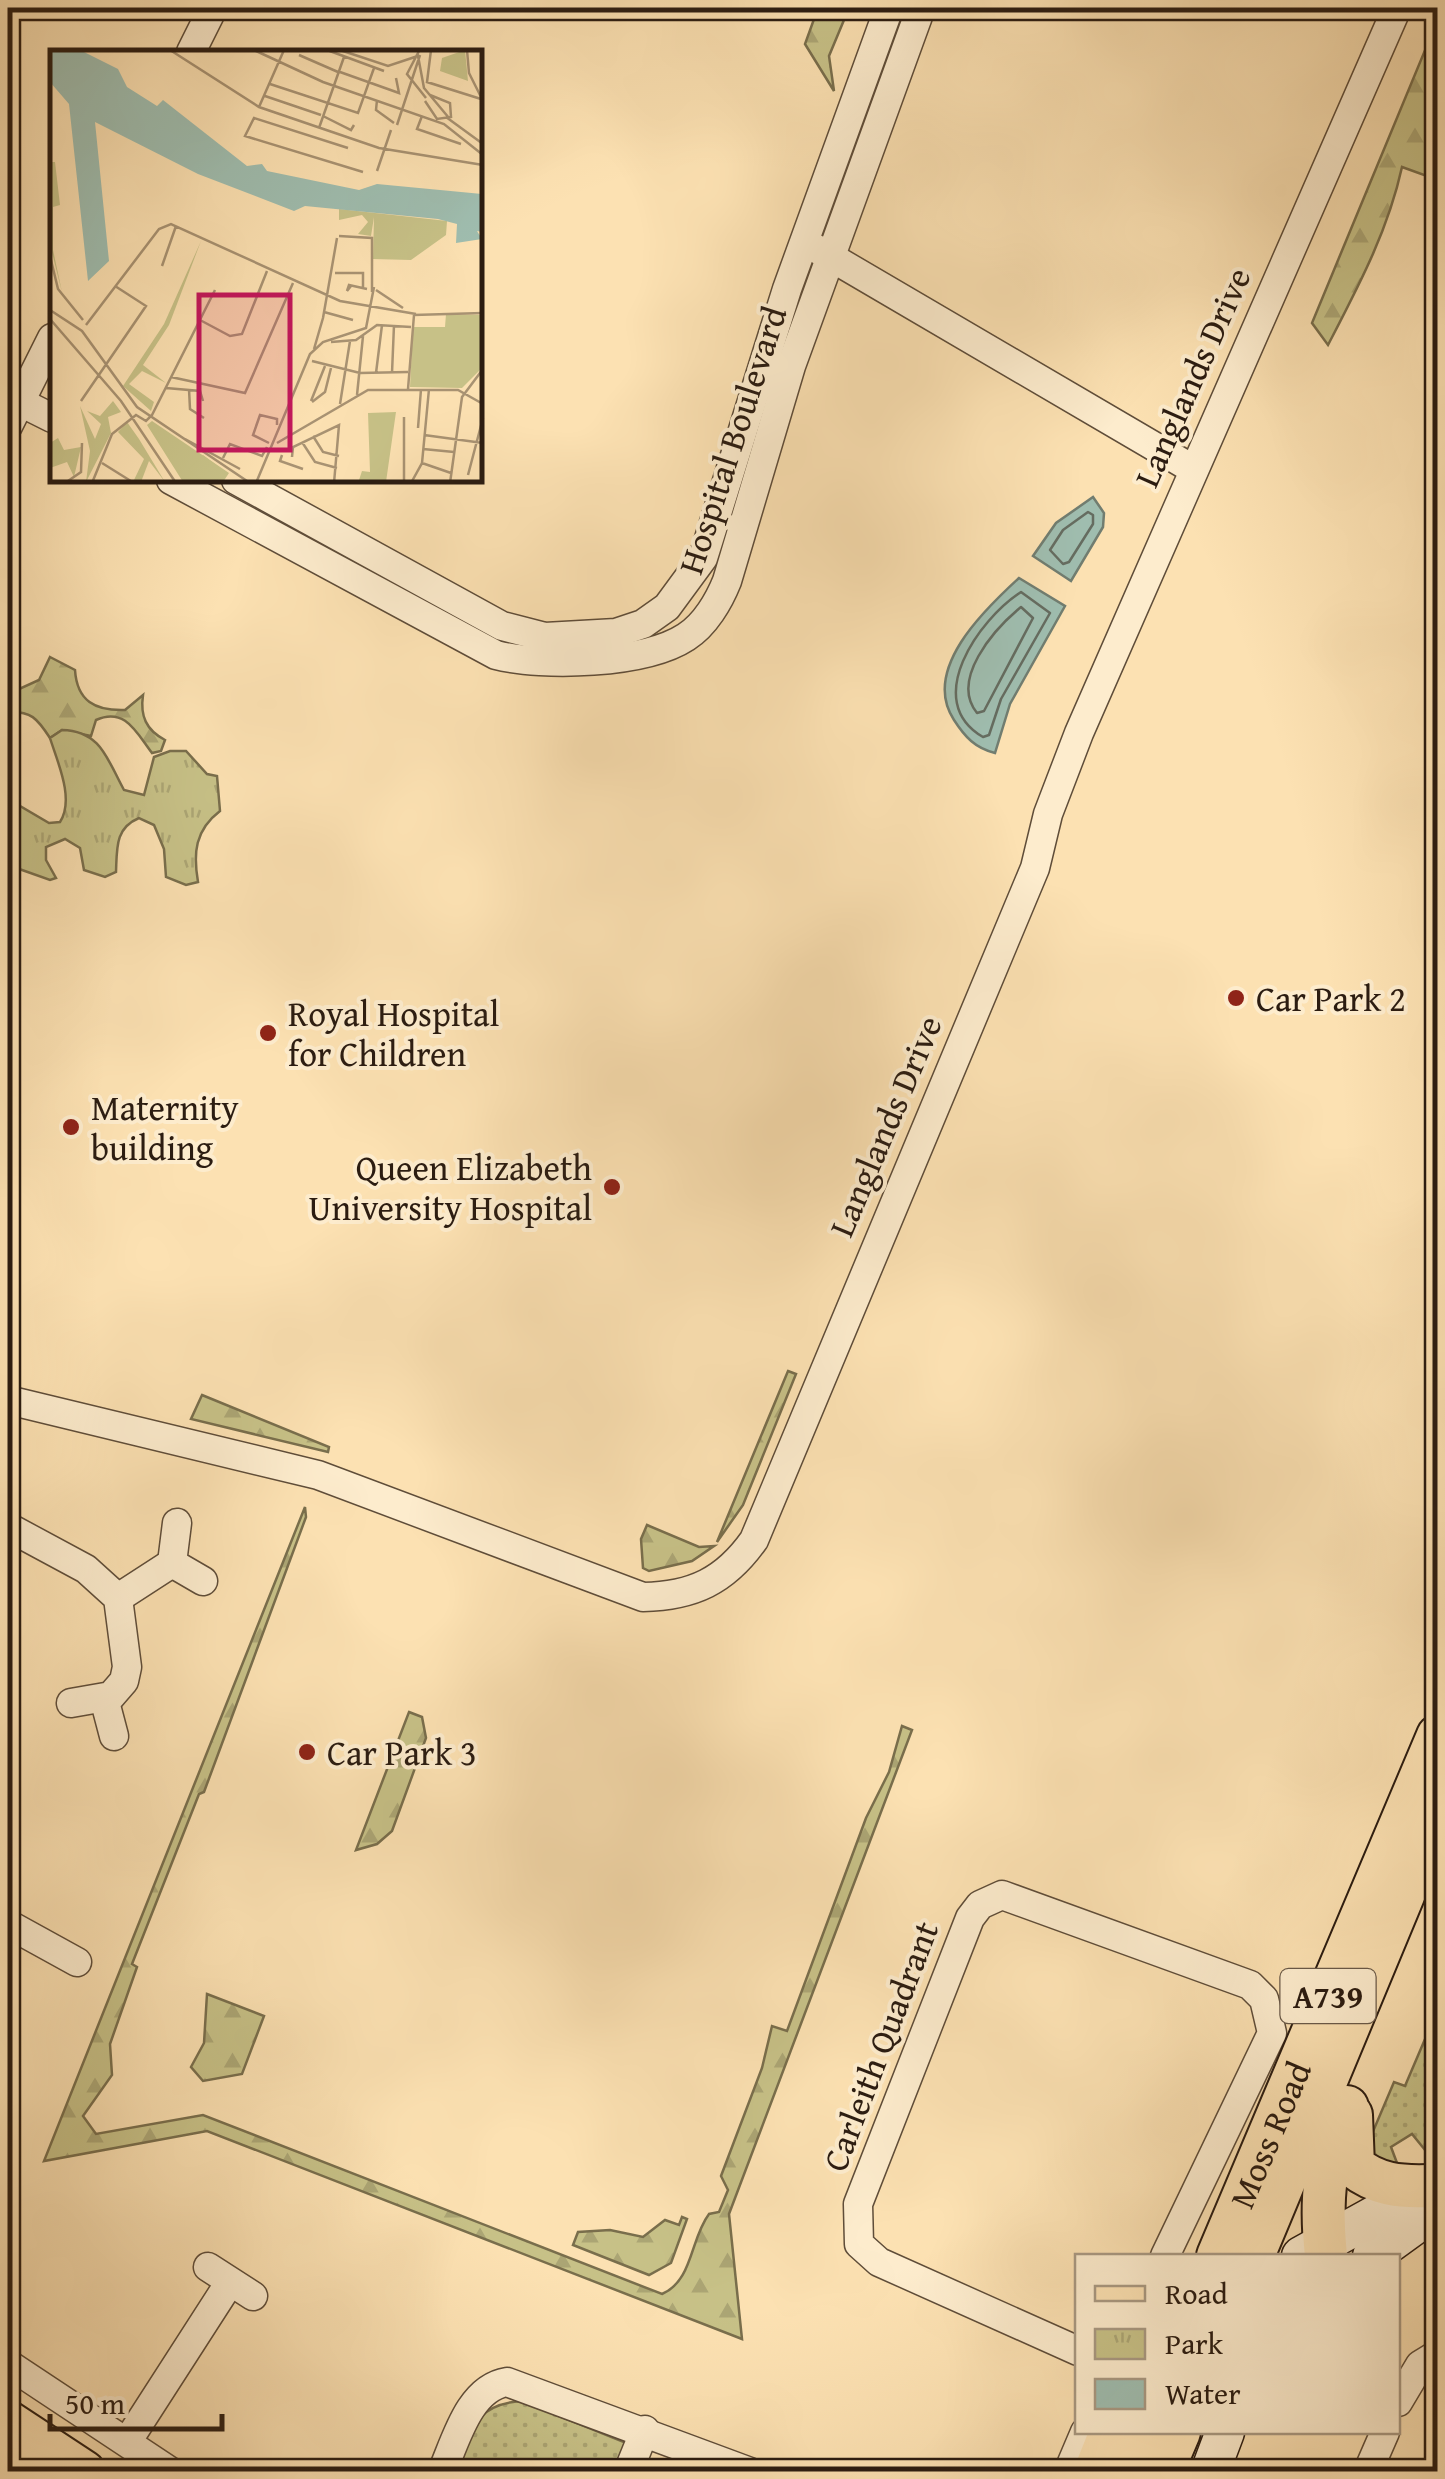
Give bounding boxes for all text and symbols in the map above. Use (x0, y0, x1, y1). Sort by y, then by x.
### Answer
inset map (50, 50, 482, 482)
street label: Langlands Drive (1121, 259, 1263, 495)
street label: Hospital Boulevard (665, 299, 799, 581)
place label: Car Park 2 (1256, 973, 1406, 1024)
marker: Car Park 2 (1225, 987, 1247, 1009)
place label: Royal Hospital for Children (288, 988, 500, 1079)
street label: Langlands Drive (816, 1008, 954, 1244)
marker: Royal Hospital for Children (257, 1022, 279, 1044)
place label: Maternity building (91, 1082, 239, 1173)
marker: Maternity building (60, 1116, 82, 1138)
place label: Queen Elizabeth University Hospital (308, 1142, 592, 1233)
marker: Queen Elizabeth University Hospital (601, 1176, 623, 1198)
place label: Car Park 3 (327, 1727, 477, 1778)
marker: Car Park 3 (296, 1741, 318, 1763)
street label: Carleith Quadrant (809, 1914, 951, 2178)
road number: A739 (1280, 1969, 1376, 2023)
street label: Moss Road (1216, 2053, 1323, 2216)
legend (1075, 2254, 1400, 2434)
text: Road (1165, 2271, 1228, 2315)
text: Park (1165, 2321, 1224, 2365)
scale bar (50, 2369, 222, 2431)
text: Water (1165, 2371, 1241, 2415)
text: 50 m (65, 2381, 125, 2425)

